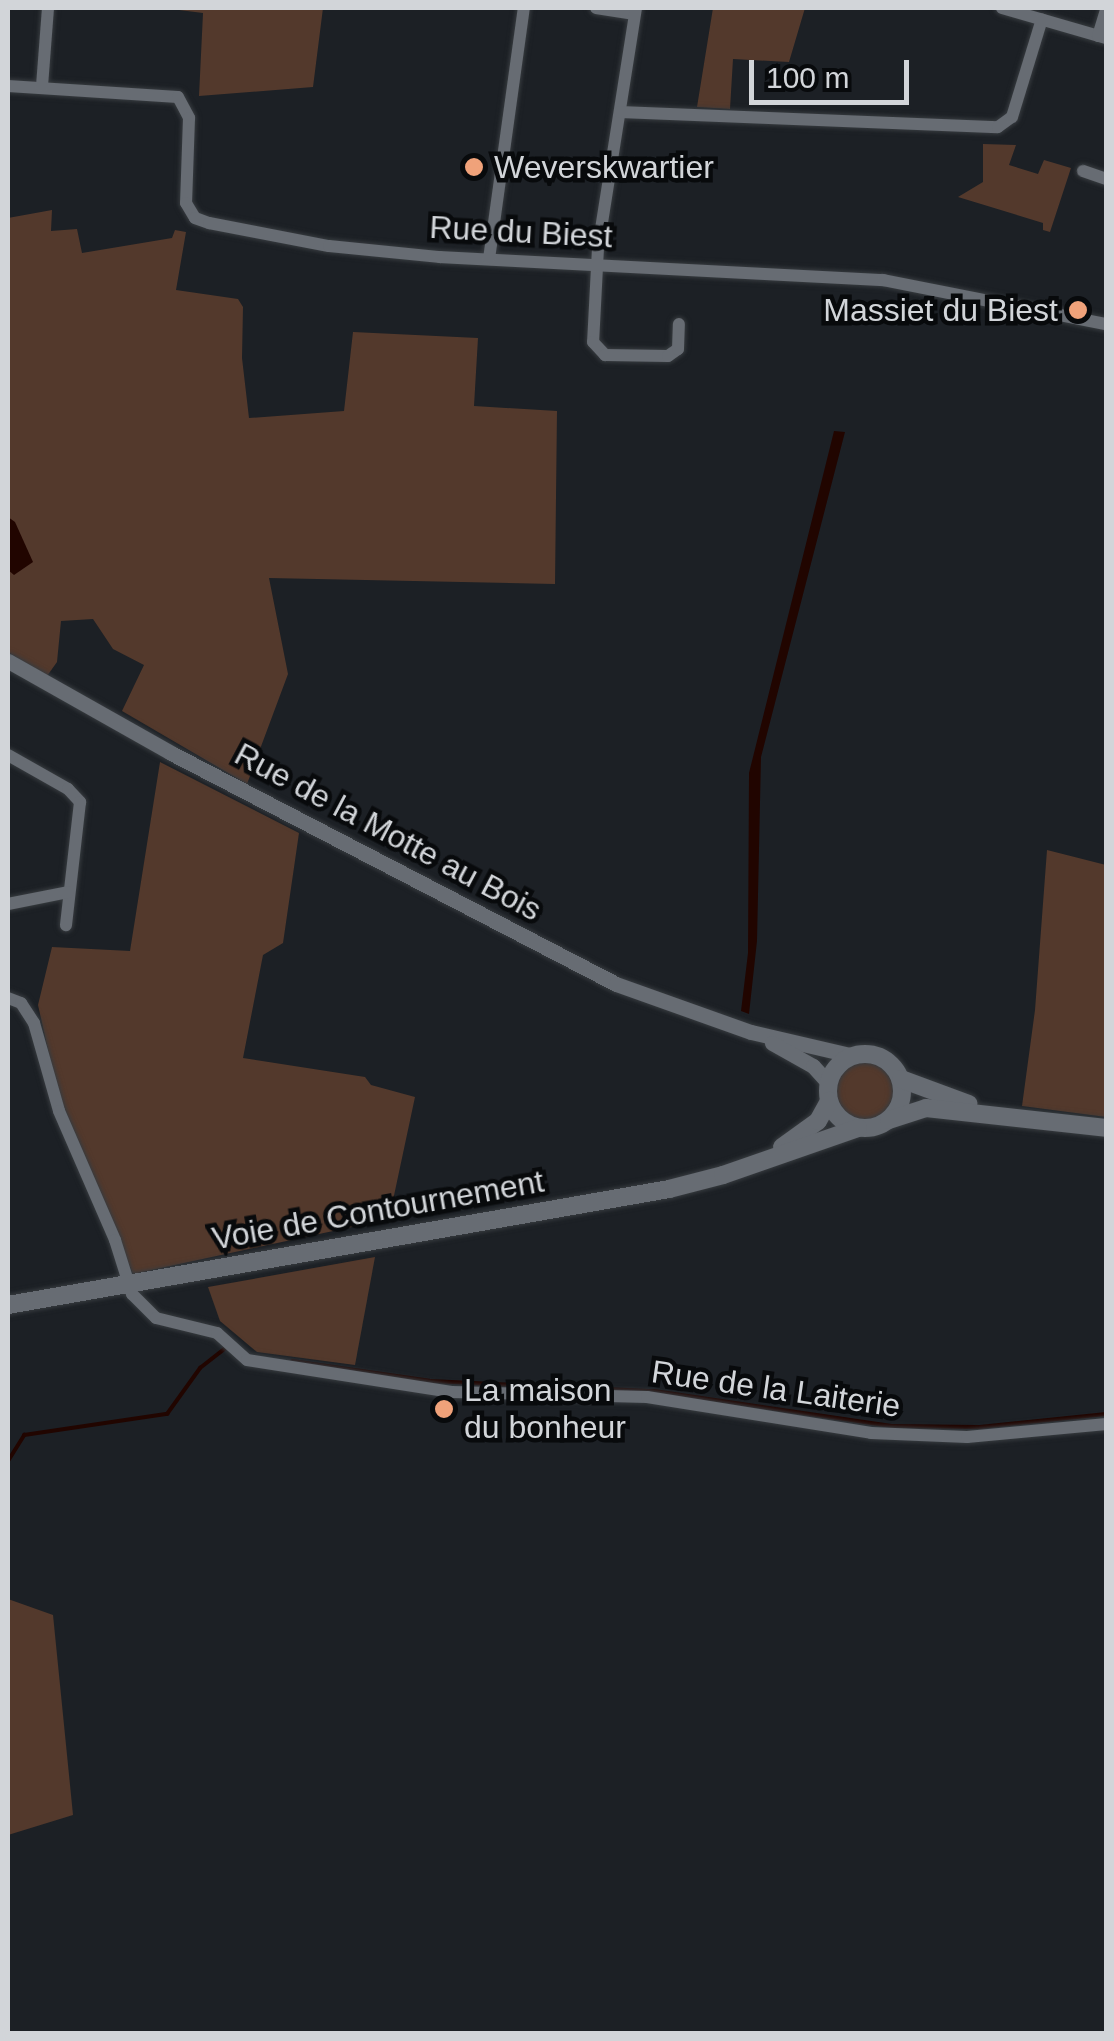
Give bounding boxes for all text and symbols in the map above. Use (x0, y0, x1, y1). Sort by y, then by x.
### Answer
scale bar (754, 40, 914, 102)
text: 100 m (766, 61, 849, 94)
place label: Weverskwartier (494, 148, 714, 186)
marker: Weverskwartier (463, 156, 485, 178)
street label: Rue du Biest (429, 208, 613, 256)
place label: Massiet du Biest (823, 291, 1058, 329)
marker: Massiet du Biest (1067, 299, 1089, 321)
street label: Rue de la Motte au Bois (228, 735, 548, 929)
street label: Voie de Contournement (209, 1162, 547, 1258)
street label: Rue de la Laiterie (649, 1353, 903, 1425)
place label: La maison du bonheur (464, 1372, 626, 1447)
marker: La maison du bonheur (433, 1398, 455, 1420)

